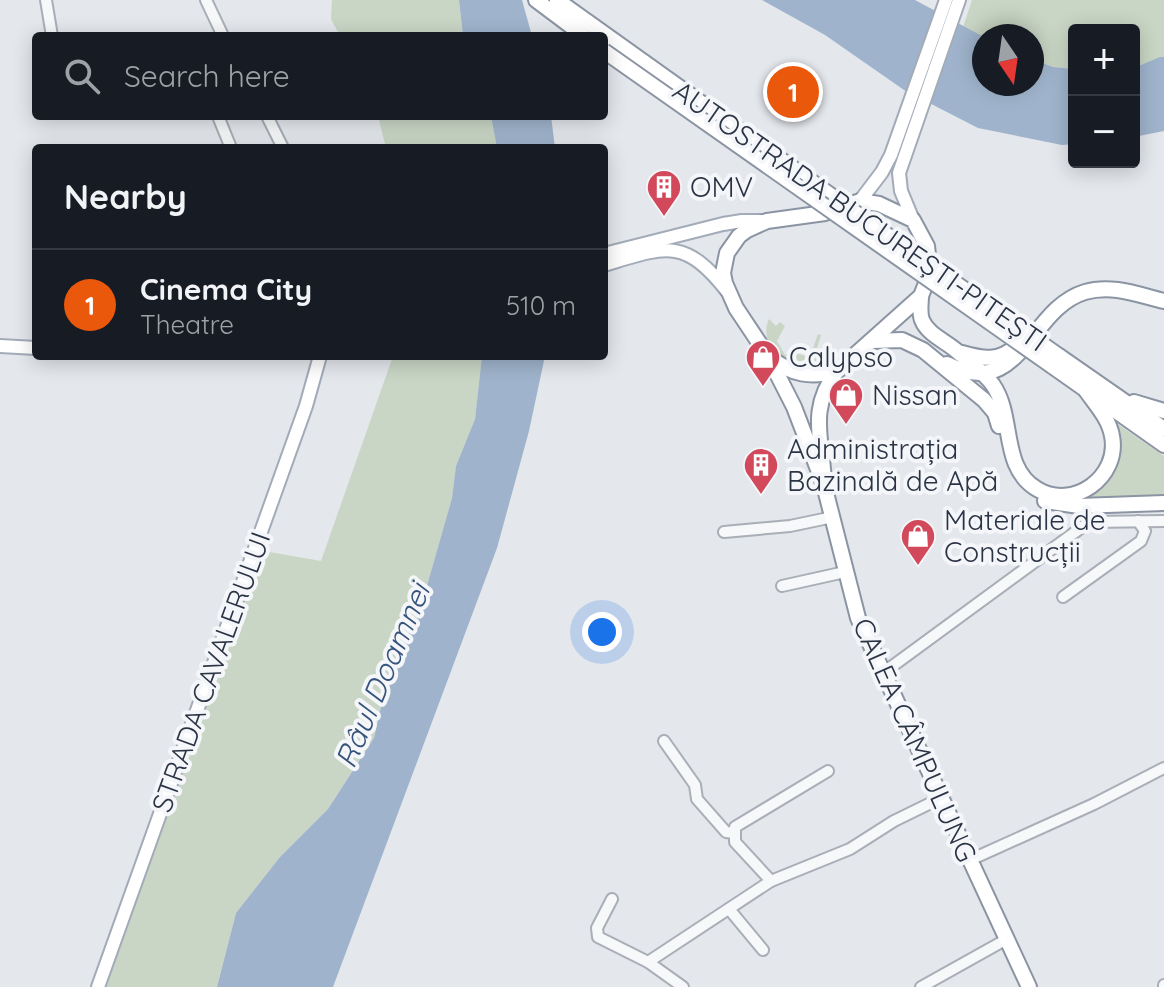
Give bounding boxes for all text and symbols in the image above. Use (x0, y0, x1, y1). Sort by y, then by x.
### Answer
north arrow (972, 24, 1044, 96)
map controls (1068, 24, 1140, 168)
button: + (1068, 24, 1140, 96)
search box (32, 32, 608, 120)
icon: search (60, 54, 104, 98)
text: Search here (124, 57, 290, 95)
pin: 1 (767, 62, 819, 122)
street label: AUTOSTRADA BUCUREȘTI-PITEȘTI (666, 73, 1054, 359)
button: − (1068, 96, 1140, 168)
building icon: OMV (645, 168, 683, 218)
place label: OMV (690, 169, 753, 204)
text: Nearby (64, 175, 187, 218)
text: Cinema City (140, 270, 312, 308)
text: 1 (85, 289, 95, 322)
text: 510 m (506, 289, 576, 322)
text: Theatre (140, 308, 234, 341)
shop icon: Calypso (744, 338, 782, 388)
place label: Calypso (789, 339, 893, 374)
shop icon: Nissan (827, 376, 865, 426)
place label: Nissan (872, 377, 958, 412)
place label: Administrația Bazinală de Apă (787, 431, 998, 498)
building icon: Administrația Bazinală de Apă (742, 446, 780, 496)
place label: Materiale de Construcții (944, 502, 1105, 569)
shop icon: Materiale de Construcții (899, 517, 937, 567)
street label: STRADA CAVALERULUI (144, 527, 278, 817)
water label: Râul Doamnei (326, 574, 439, 773)
your location (582, 612, 622, 652)
street label: CALEA CÂMPULUNG (846, 612, 985, 867)

